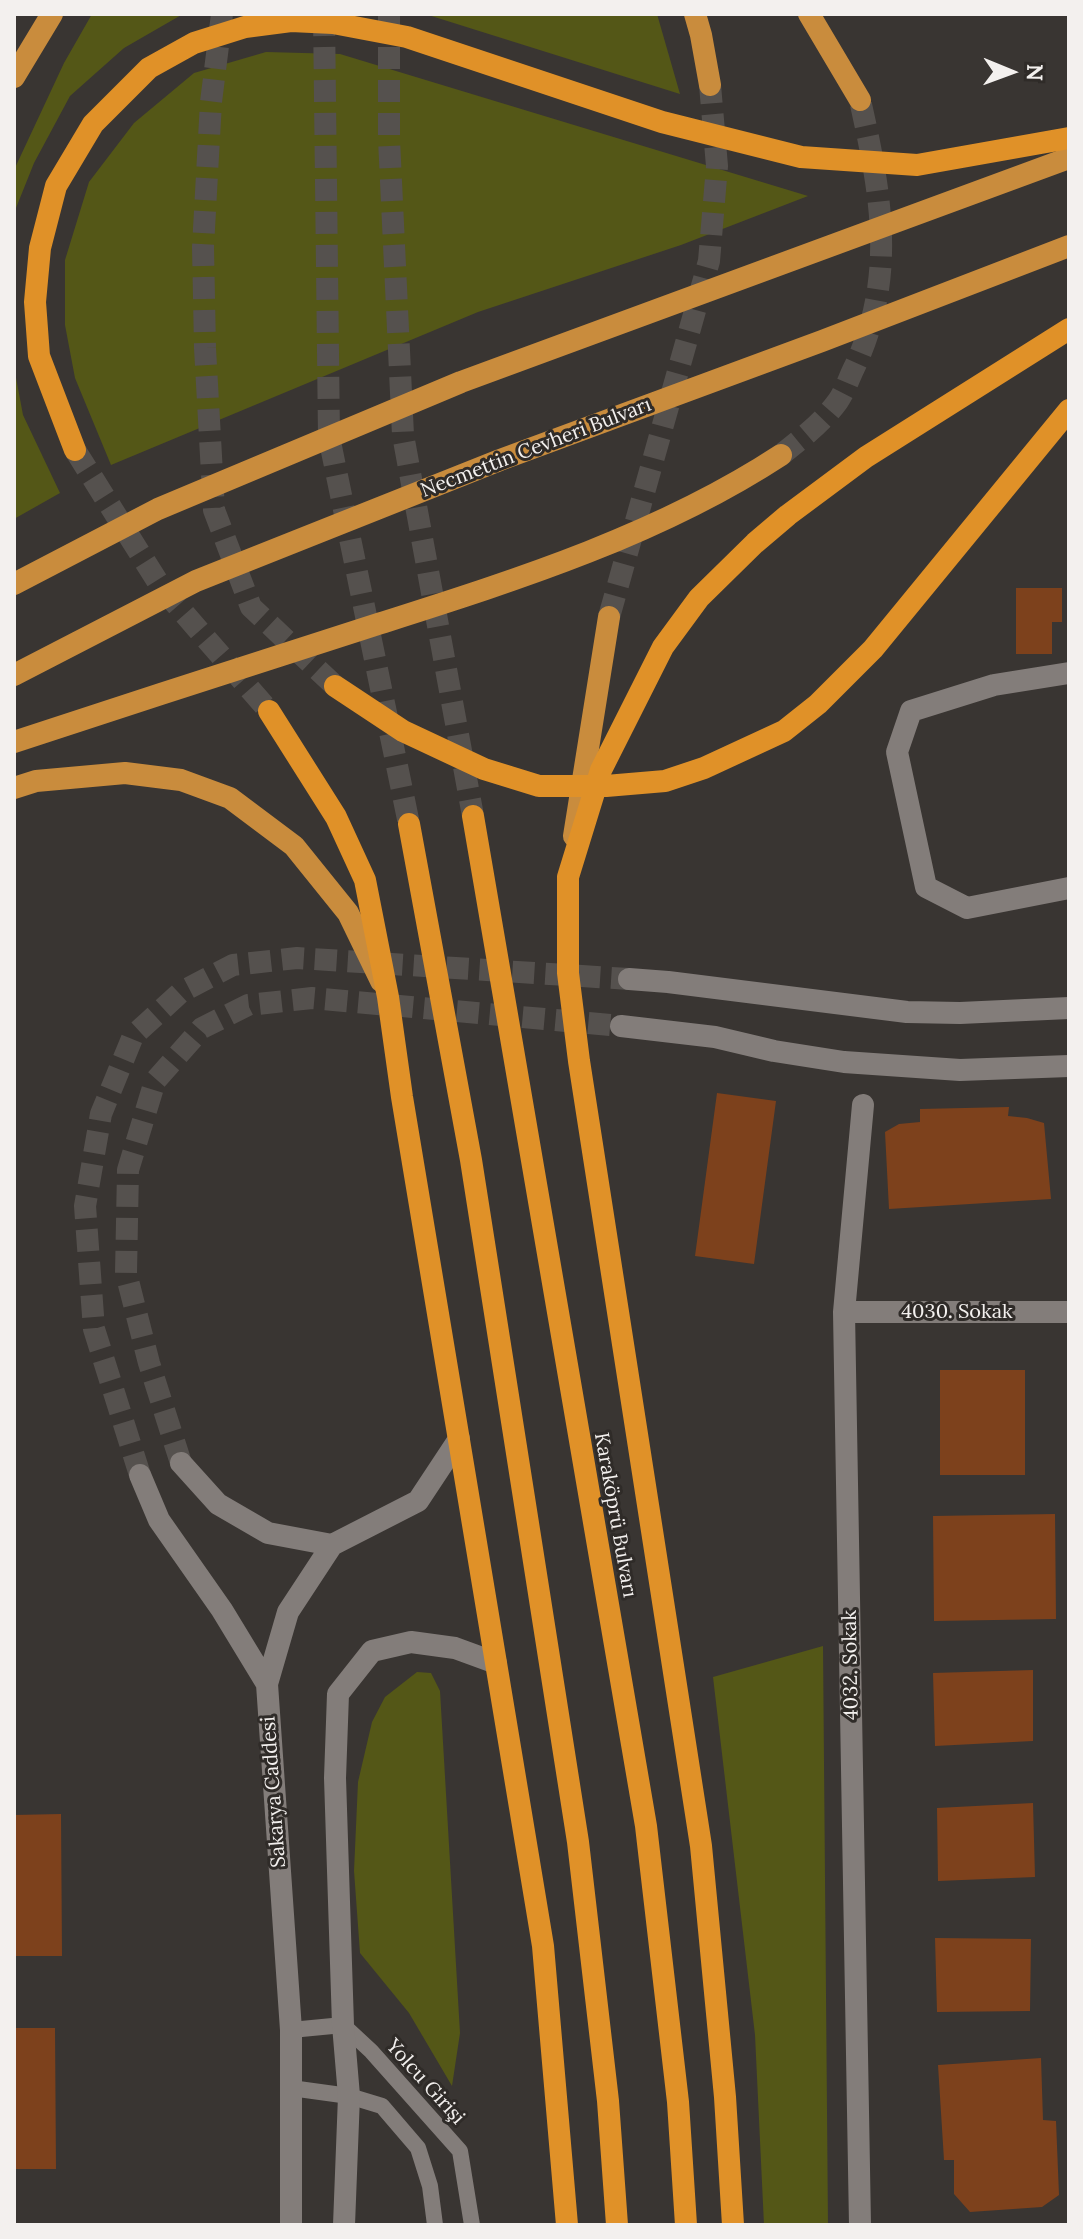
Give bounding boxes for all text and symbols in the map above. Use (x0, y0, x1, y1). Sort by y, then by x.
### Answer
north arrow (971, 32, 1051, 112)
text: N (1021, 64, 1049, 81)
street label: Necmettin Cevheri Bulvarı (417, 393, 655, 503)
street label: 4030. Sokak (901, 1300, 1013, 1324)
street label: Karaköprü Bulvarı (589, 1431, 641, 1599)
street label: 4032. Sokak (838, 1610, 864, 1720)
street label: Sakarya Caddesi (257, 1715, 291, 1869)
street label: Yolcu Girişi (381, 2034, 469, 2130)

